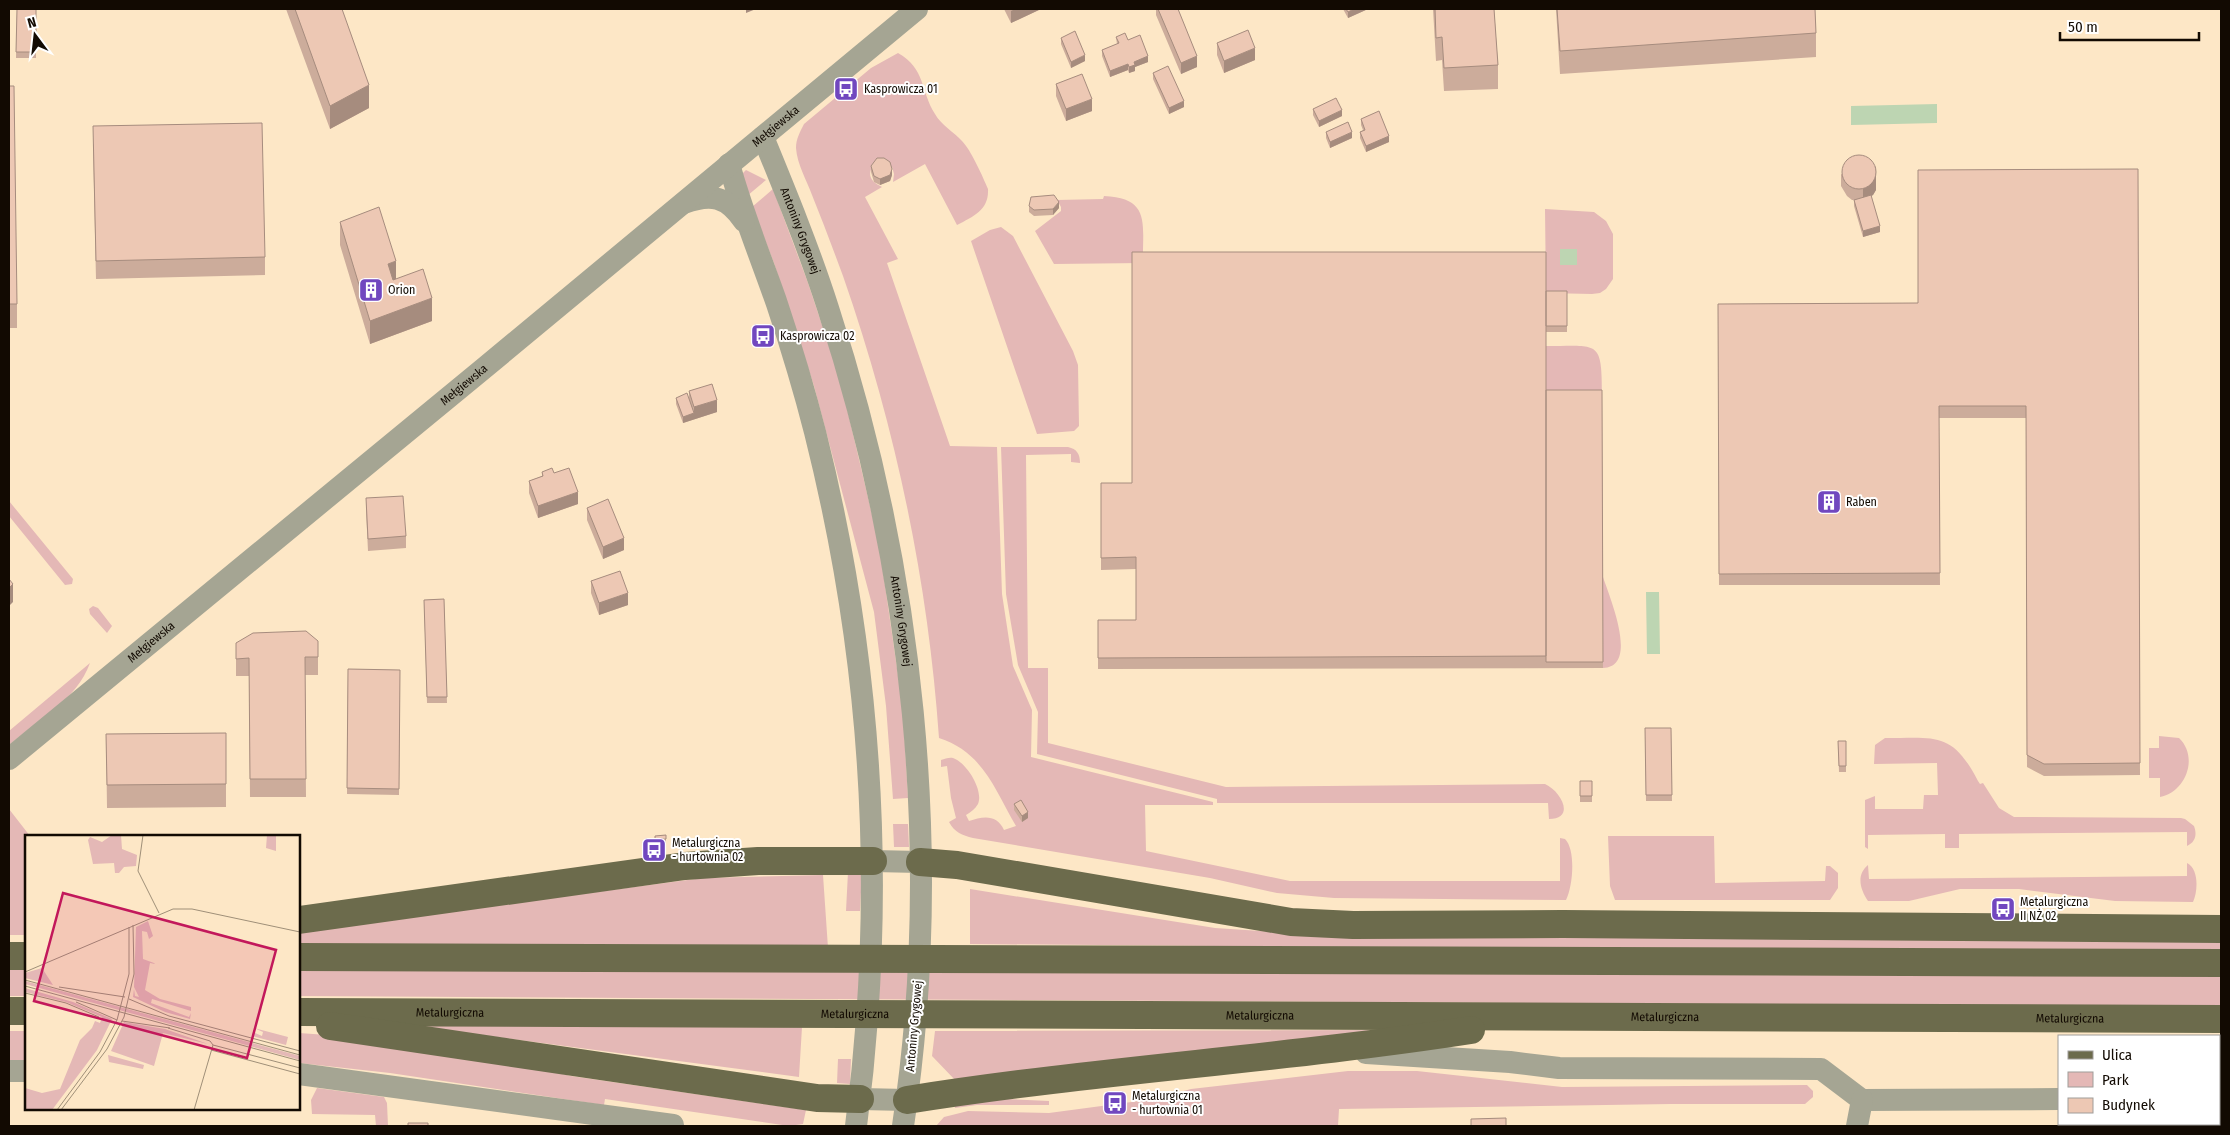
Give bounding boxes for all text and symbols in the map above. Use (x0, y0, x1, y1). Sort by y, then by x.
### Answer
north arrow (10, 10, 60, 60)
scale bar (2060, 10, 2199, 42)
text: N (26, 14, 38, 32)
text: 50 m (2068, 18, 2098, 36)
bus stop icon: Kasprowicza 01 (833, 76, 859, 102)
place label: Kasprowicza 01 (864, 82, 938, 96)
street label: Mełgiewska (749, 103, 802, 150)
street label: Antoniny Grygowej (777, 185, 823, 276)
building icon: Orion (358, 277, 384, 303)
place label: Orion (388, 283, 415, 297)
bus stop icon: Kasprowicza 02 (750, 323, 776, 349)
place label: Kasprowicza 02 (780, 329, 854, 343)
street label: Mełgiewska (437, 361, 490, 408)
building icon: Raben (1816, 489, 1842, 515)
place label: Raben (1846, 495, 1877, 509)
street label: Antoniny Grygowej (888, 575, 915, 667)
street label: Mełgiewska (125, 619, 178, 666)
inset map (25, 835, 300, 1110)
place label: Metalurgiczna - hurtownia 02 (672, 836, 743, 864)
bus stop icon: Metalurgiczna - hurtownia 02 (641, 837, 667, 863)
place label: Metalurgiczna II NŻ 02 (2020, 895, 2088, 923)
bus stop icon: Metalurgiczna II NŻ 02 (1990, 896, 2016, 922)
street label: Antoniny Grygowej (903, 980, 925, 1072)
street label: Metalurgiczna (416, 1005, 484, 1020)
street label: Metalurgiczna (821, 1007, 889, 1021)
street label: Metalurgiczna (1226, 1008, 1294, 1023)
street label: Metalurgiczna (1631, 1010, 1699, 1024)
street label: Metalurgiczna (2036, 1011, 2104, 1026)
legend (2058, 1035, 2220, 1125)
text: Ulica (2102, 1046, 2132, 1064)
text: Park (2102, 1071, 2129, 1089)
place label: Metalurgiczna - hurtownia 01 (1132, 1089, 1203, 1117)
bus stop icon: Metalurgiczna - hurtownia 01 (1102, 1090, 1128, 1116)
text: Budynek (2102, 1096, 2155, 1114)

